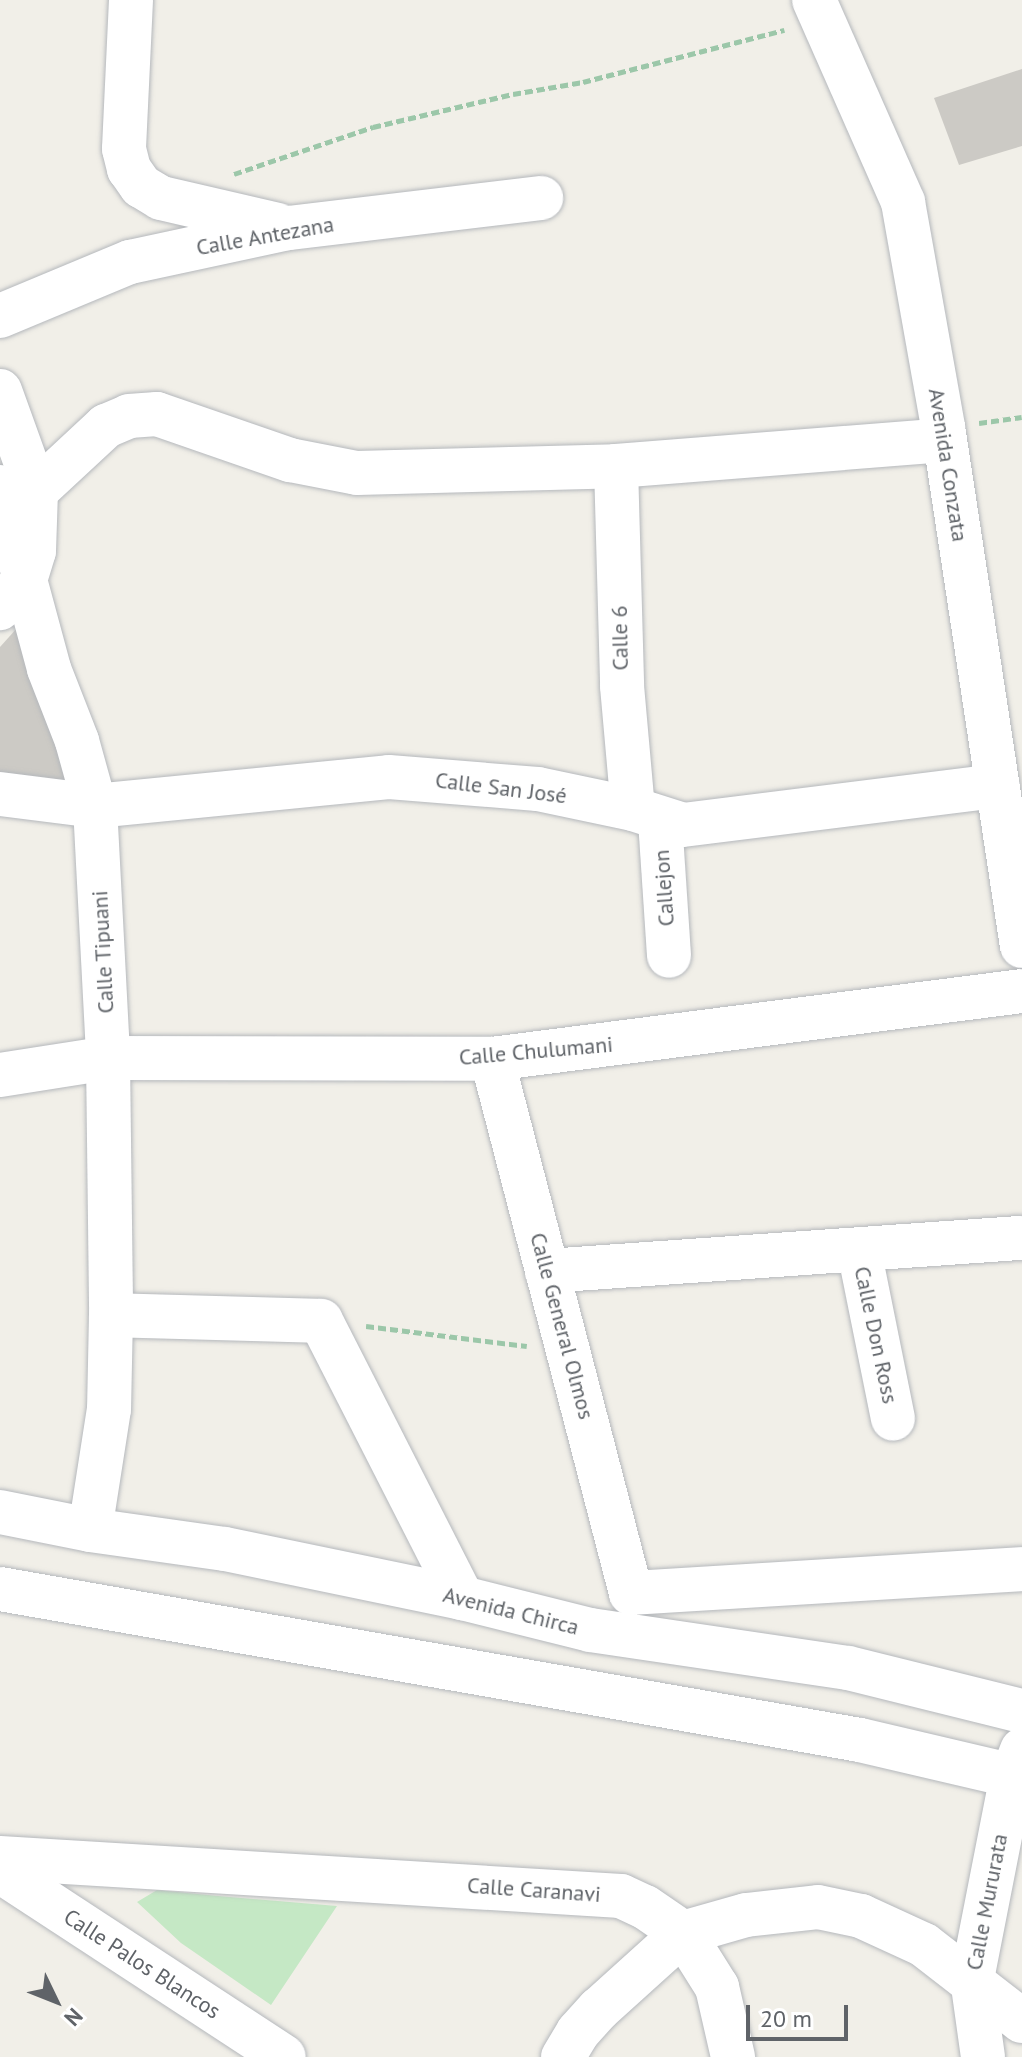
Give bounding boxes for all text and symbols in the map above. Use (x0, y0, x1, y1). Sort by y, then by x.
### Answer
street label: Calle Antezana (194, 211, 336, 261)
street label: Avenida Conzata (923, 386, 973, 544)
street label: Calle 6 (606, 605, 634, 671)
street label: Calle San José (434, 767, 568, 809)
street label: Callejon (648, 849, 680, 927)
street label: Calle Tipuani (87, 890, 119, 1014)
street label: Calle Chulumani (458, 1031, 614, 1071)
street label: Calle General Olmos (524, 1230, 600, 1422)
street label: Calle Don Ross (849, 1264, 903, 1406)
street label: Avenida Chirca (440, 1581, 582, 1641)
street label: Calle Mururata (961, 1832, 1013, 1972)
street label: Calle Caranavi (466, 1872, 602, 1908)
street label: Calle Palos Blancos (59, 1904, 225, 2024)
north arrow (16, 1961, 96, 2041)
scale bar (750, 1989, 852, 2039)
text: N (58, 2003, 89, 2032)
text: 20 m (760, 2003, 812, 2034)

